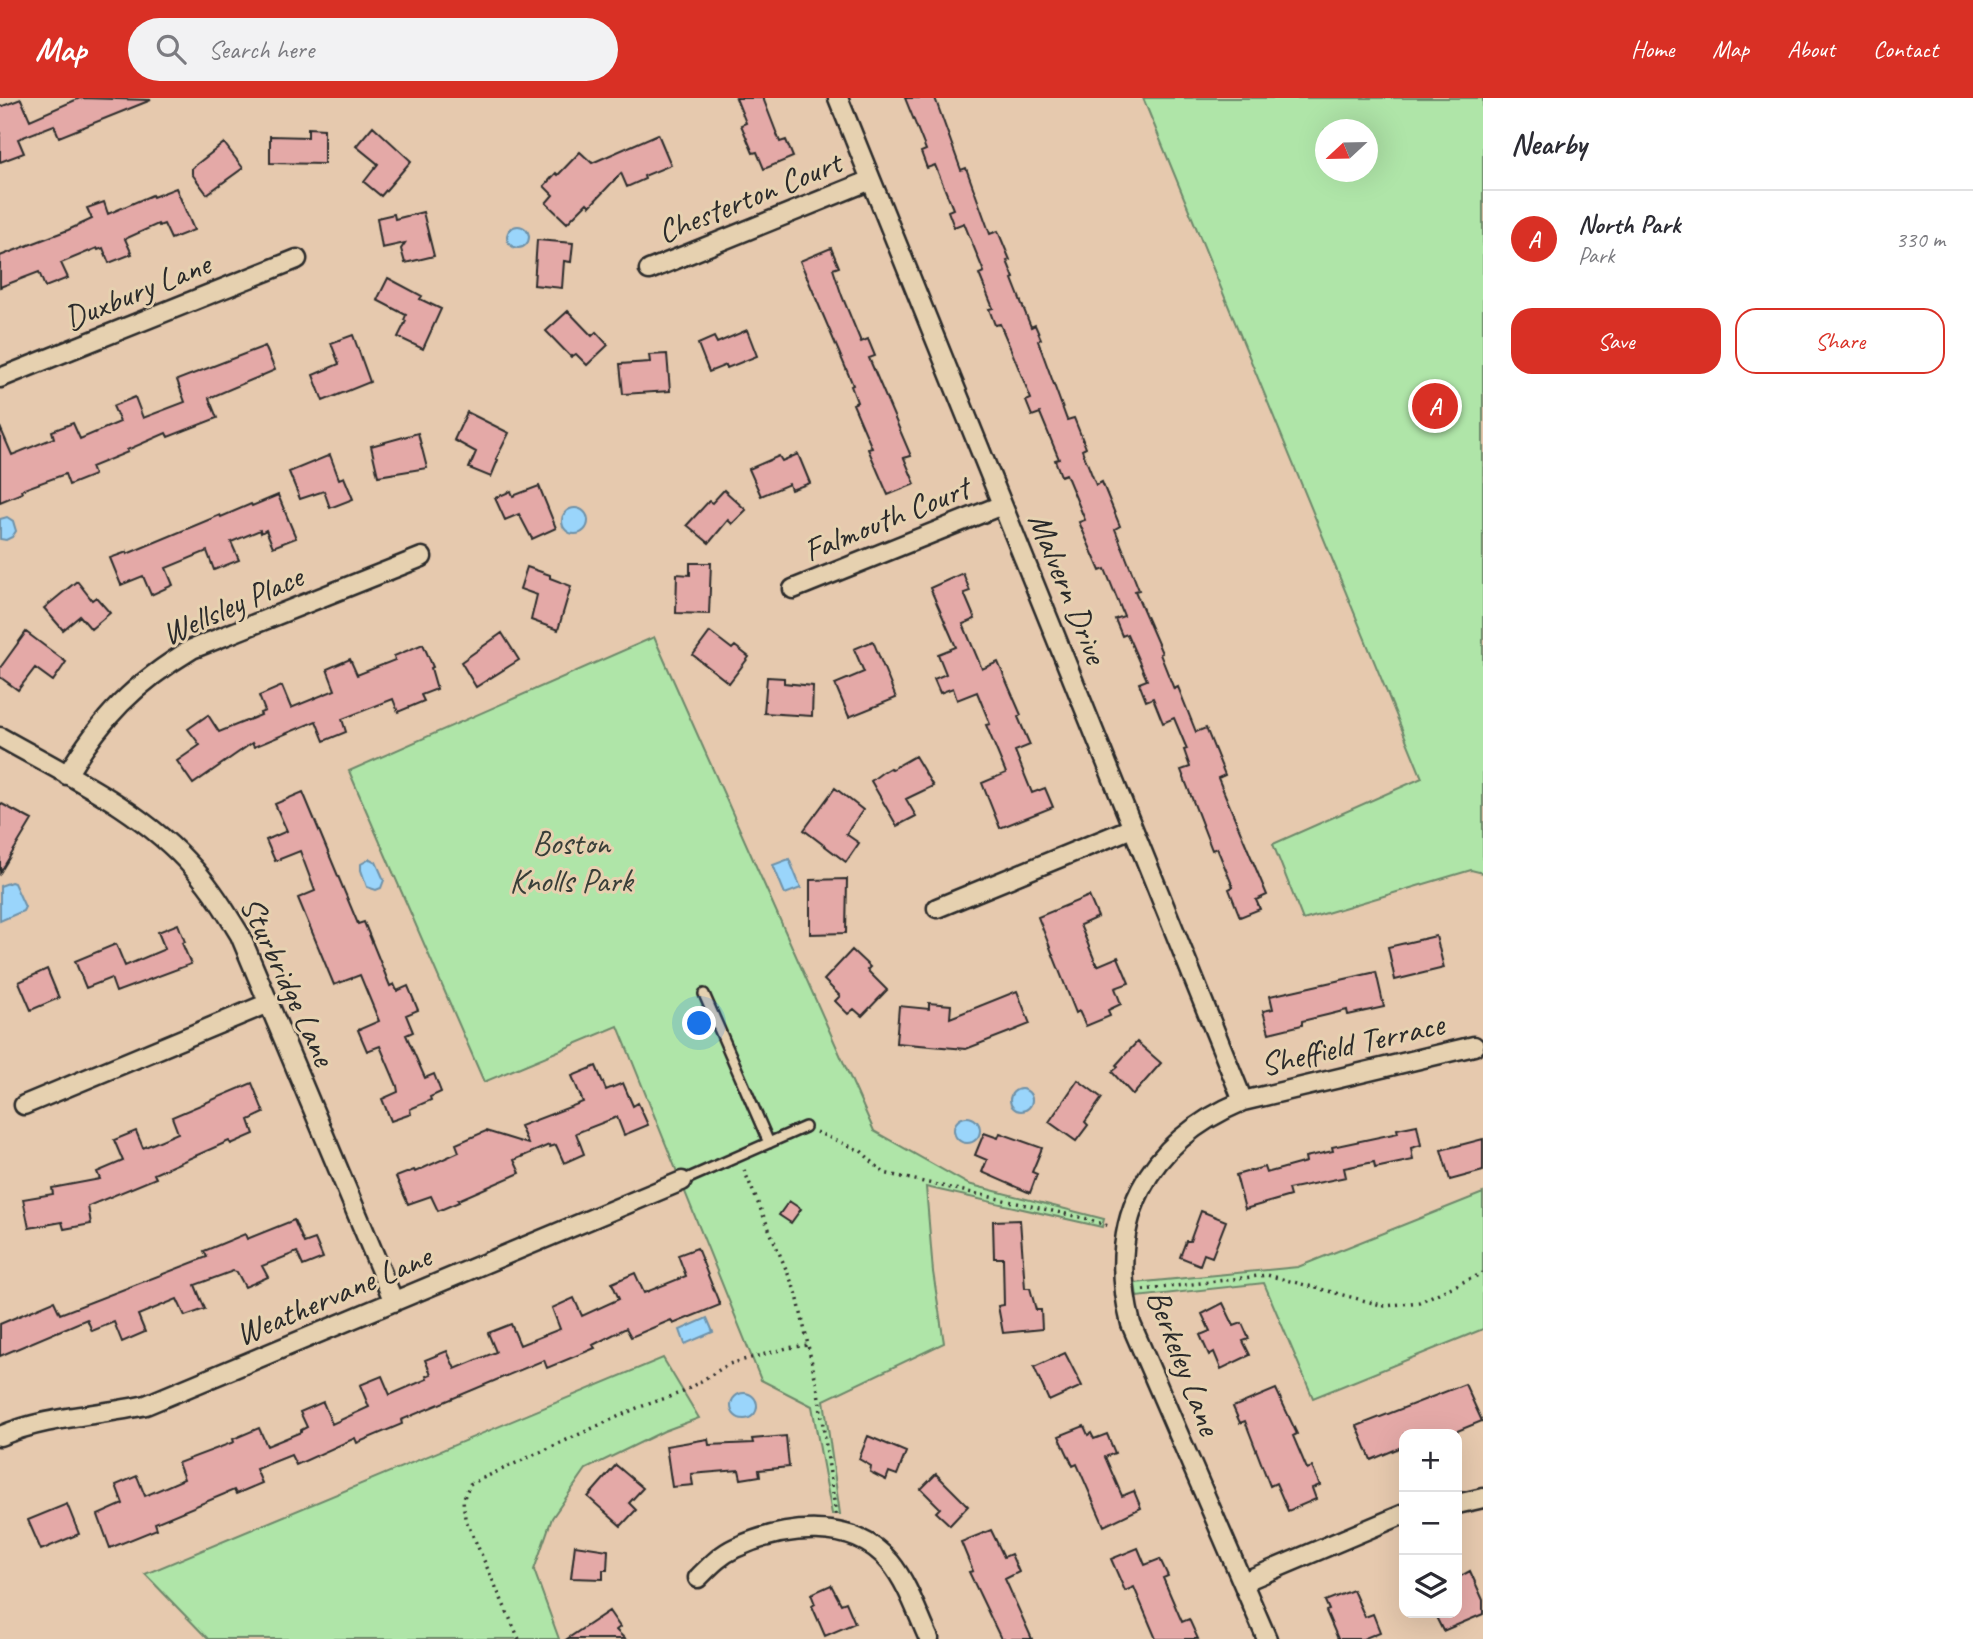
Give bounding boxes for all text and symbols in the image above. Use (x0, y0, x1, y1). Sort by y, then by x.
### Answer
search box (128, 18, 618, 81)
text: Map (35, 28, 86, 70)
icon: search (152, 30, 190, 68)
text: Search here (208, 33, 314, 66)
text: Home (1631, 34, 1674, 64)
text: Map (1712, 34, 1749, 64)
text: About (1787, 34, 1835, 64)
text: Contact (1873, 34, 1938, 64)
north arrow (1315, 119, 1378, 182)
text: Nearby (1511, 125, 1587, 163)
street label: Chesterton Court (651, 140, 850, 253)
text: North Park (1578, 208, 1680, 241)
text: A (1528, 225, 1540, 254)
text: 330 m (1896, 225, 1945, 254)
text: Park (1578, 241, 1614, 270)
street label: Duxbury Lane (58, 242, 218, 339)
button: Save (1511, 308, 1721, 374)
button: Share (1735, 308, 1945, 374)
pin: A (1412, 380, 1458, 432)
street label: Falmouth Court (797, 465, 979, 571)
street label: Malvern Drive (1019, 506, 1118, 672)
street label: Wellsley Place (155, 554, 311, 655)
park label: Boston Knolls Park (510, 822, 634, 902)
street label: Sturbridge Lane (231, 890, 346, 1074)
street label: Sheffield Terrace (1256, 1002, 1450, 1085)
your location (682, 1006, 716, 1040)
street label: Weathervane Lane (229, 1234, 439, 1355)
street label: Berkeley Lane (1137, 1283, 1232, 1443)
map controls (1399, 1429, 1462, 1618)
button: + (1399, 1429, 1462, 1492)
button: − (1399, 1492, 1462, 1555)
button: layers (1399, 1555, 1462, 1618)

